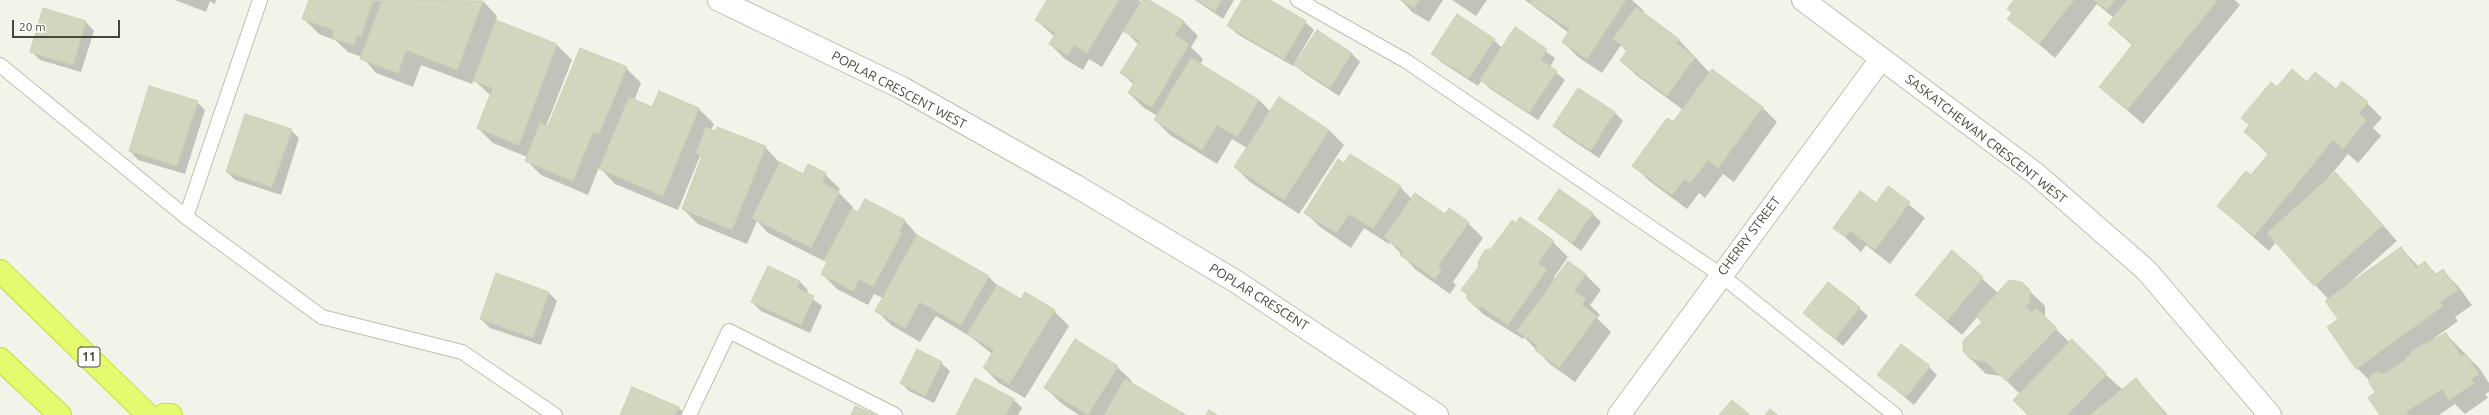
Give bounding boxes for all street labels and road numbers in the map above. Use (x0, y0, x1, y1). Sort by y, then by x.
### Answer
street label: POPLAR CRESCENT WEST (829, 48, 969, 132)
street label: SASKATCHEWAN CRESCENT WEST (1902, 71, 2070, 207)
street label: CHERRY STREET (1714, 193, 1784, 279)
street label: POPLAR CRESCENT (1206, 260, 1312, 334)
road number: 11 (78, 347, 100, 367)

